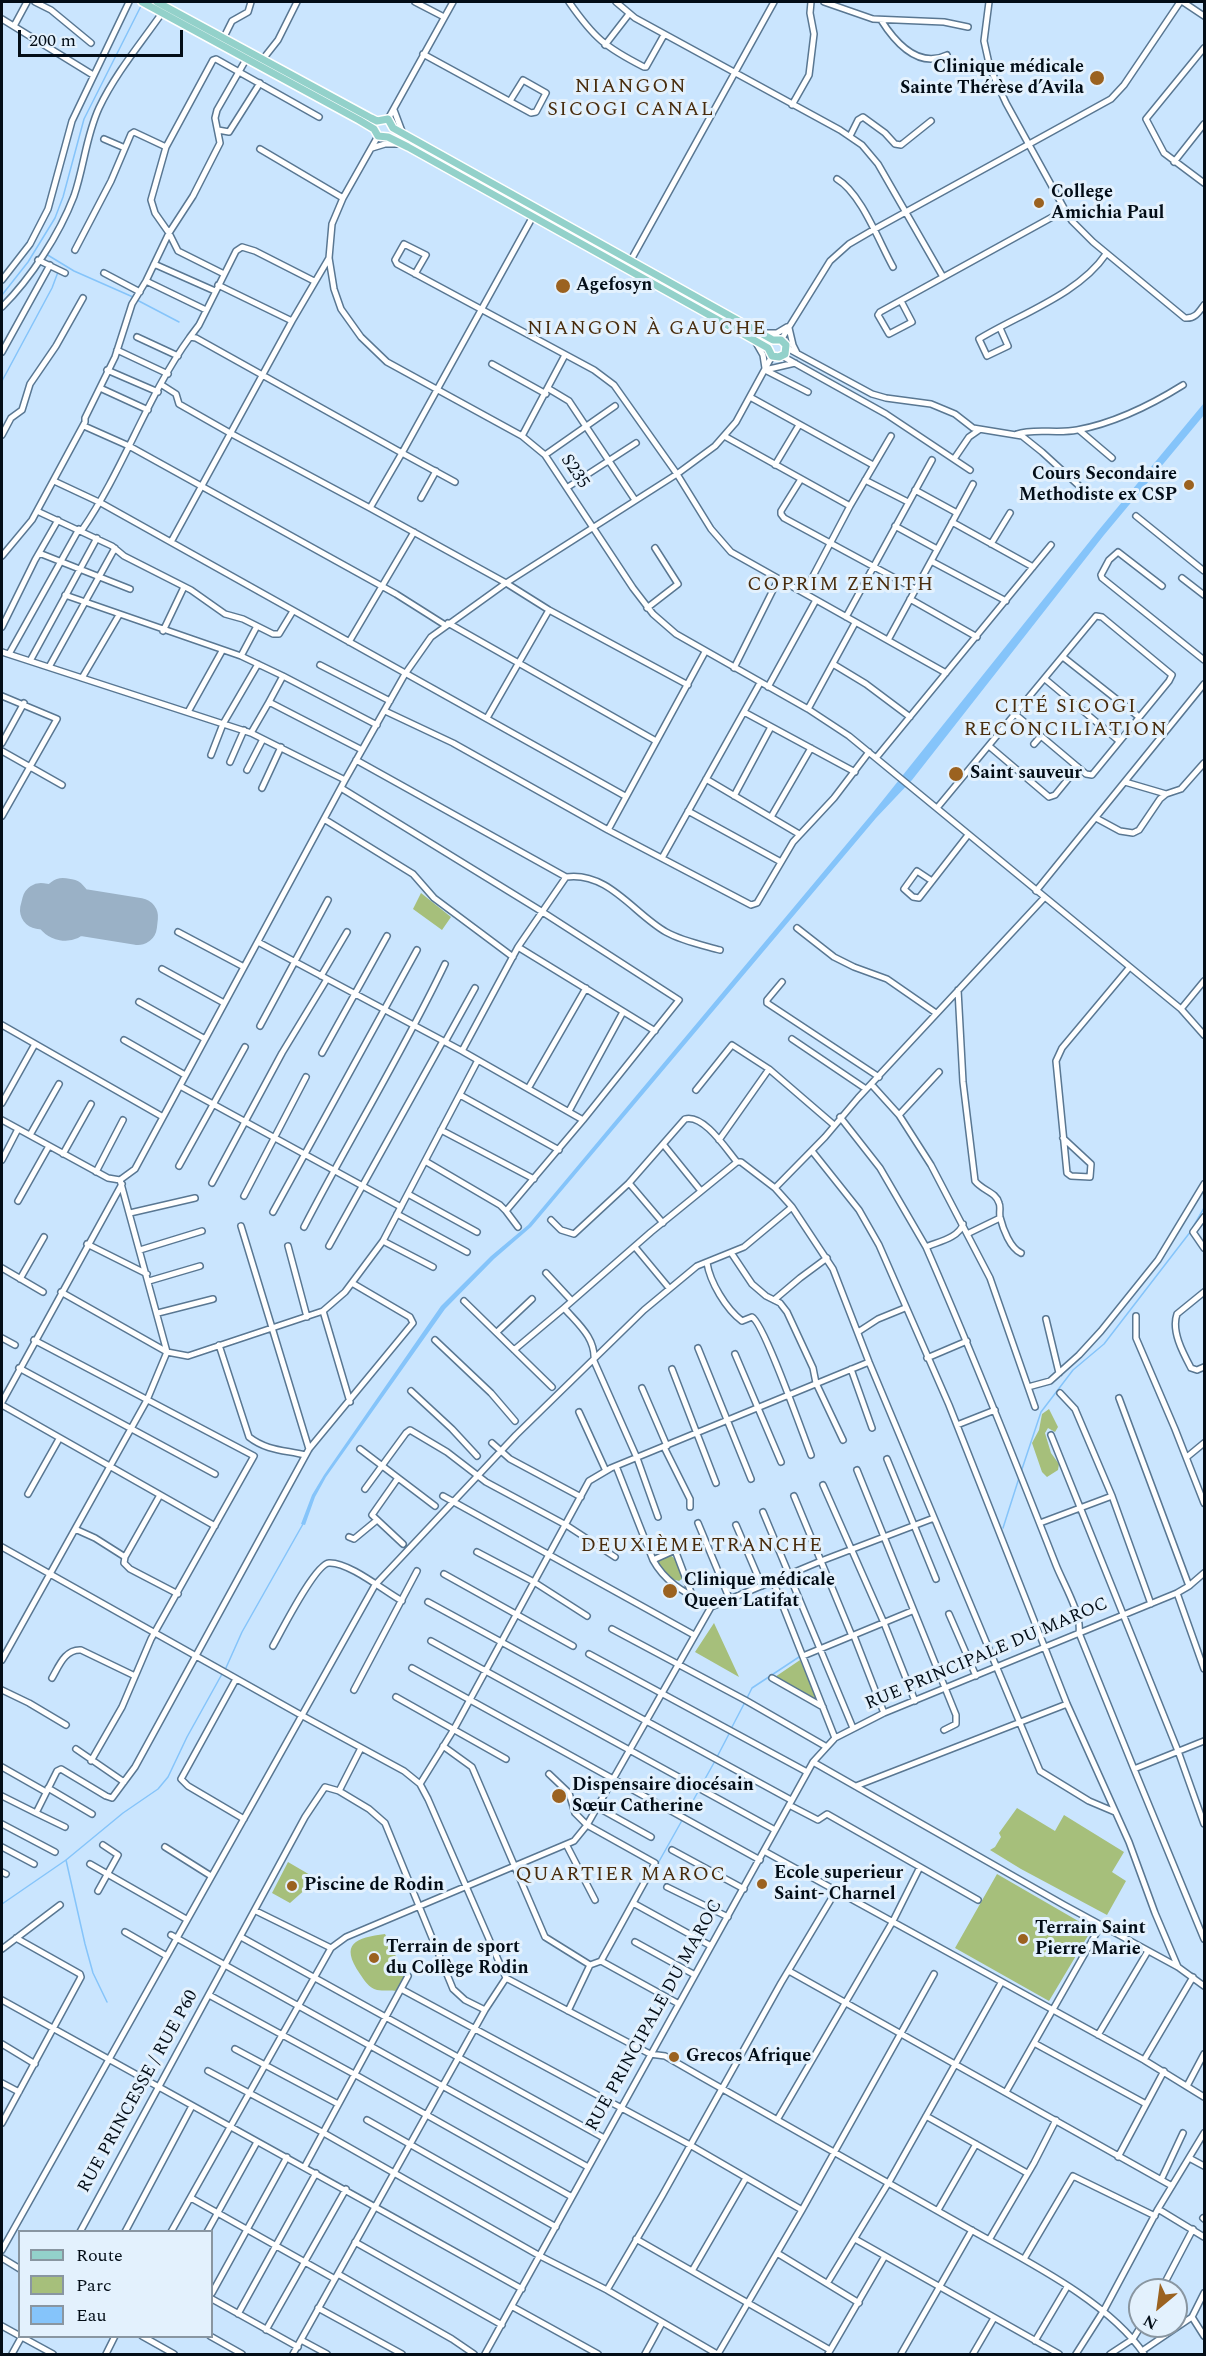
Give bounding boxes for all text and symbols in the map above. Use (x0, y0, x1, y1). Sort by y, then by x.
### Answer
scale bar (21, 18, 186, 56)
text: 200 m (29, 27, 76, 54)
place label: Clinique médicale Sainte Thérèse d’Avila (900, 57, 1084, 100)
marker: Clinique médicale Sainte Thérèse d’Avila (1088, 69, 1106, 87)
district label: NIANGON SICOGI CANAL (547, 76, 715, 123)
place label: College Amichia Paul (1051, 182, 1164, 224)
marker: College Amichia Paul (1032, 196, 1046, 210)
place label: Agefosyn (576, 275, 652, 297)
marker: Agefosyn (554, 277, 572, 295)
district label: NIANGON À GAUCHE (527, 318, 767, 342)
street label: S235 (555, 451, 593, 493)
place label: Cours Secondaire Methodiste ex CSP (1019, 464, 1177, 506)
marker: Cours Secondaire Methodiste ex CSP (1182, 478, 1196, 492)
district label: COPRIM ZENITH (747, 574, 935, 598)
district label: CITÉ SICOGI RECONCILIATION (964, 696, 1168, 743)
place label: Saint sauveur (970, 763, 1082, 785)
marker: Saint sauveur (947, 765, 965, 783)
district label: DEUXIÈME TRANCHE (580, 1535, 824, 1559)
place label: Clinique médicale Queen Latifat (684, 1570, 835, 1612)
marker: Clinique médicale Queen Latifat (661, 1582, 679, 1600)
street label: RUE PRINCIPALE DU MAROC (862, 1594, 1112, 1716)
place label: Dispensaire diocésain Sœur Catherine (572, 1775, 754, 1818)
marker: Dispensaire diocésain Sœur Catherine (550, 1787, 568, 1805)
place label: Ecole superieur Saint- Charnel (774, 1863, 903, 1906)
district label: QUARTIER MAROC (515, 1864, 727, 1888)
place label: Piscine de Rodin (304, 1875, 444, 1897)
marker: Ecole superieur Saint- Charnel (755, 1877, 769, 1891)
marker: Piscine de Rodin (285, 1879, 299, 1893)
street label: RUE PRINCIPALE DU MAROC (582, 1896, 728, 2136)
place label: Terrain Saint Pierre Marie (1035, 1918, 1146, 1960)
marker: Terrain Saint Pierre Marie (1016, 1932, 1030, 1946)
place label: Terrain de sport du Collège Rodin (386, 1937, 529, 1980)
marker: Terrain de sport du Collège Rodin (367, 1951, 381, 1965)
street label: RUE PRINCESSE / RUE P60 (74, 1987, 204, 2197)
place label: Grecos Afrique (686, 2046, 811, 2068)
marker: Grecos Afrique (667, 2050, 681, 2064)
legend (18, 2230, 213, 2338)
text: Route (76, 2242, 123, 2269)
text: Parc (76, 2272, 112, 2299)
north arrow (1128, 2278, 1188, 2338)
text: Eau (76, 2302, 107, 2329)
text: N (1139, 2308, 1162, 2336)

